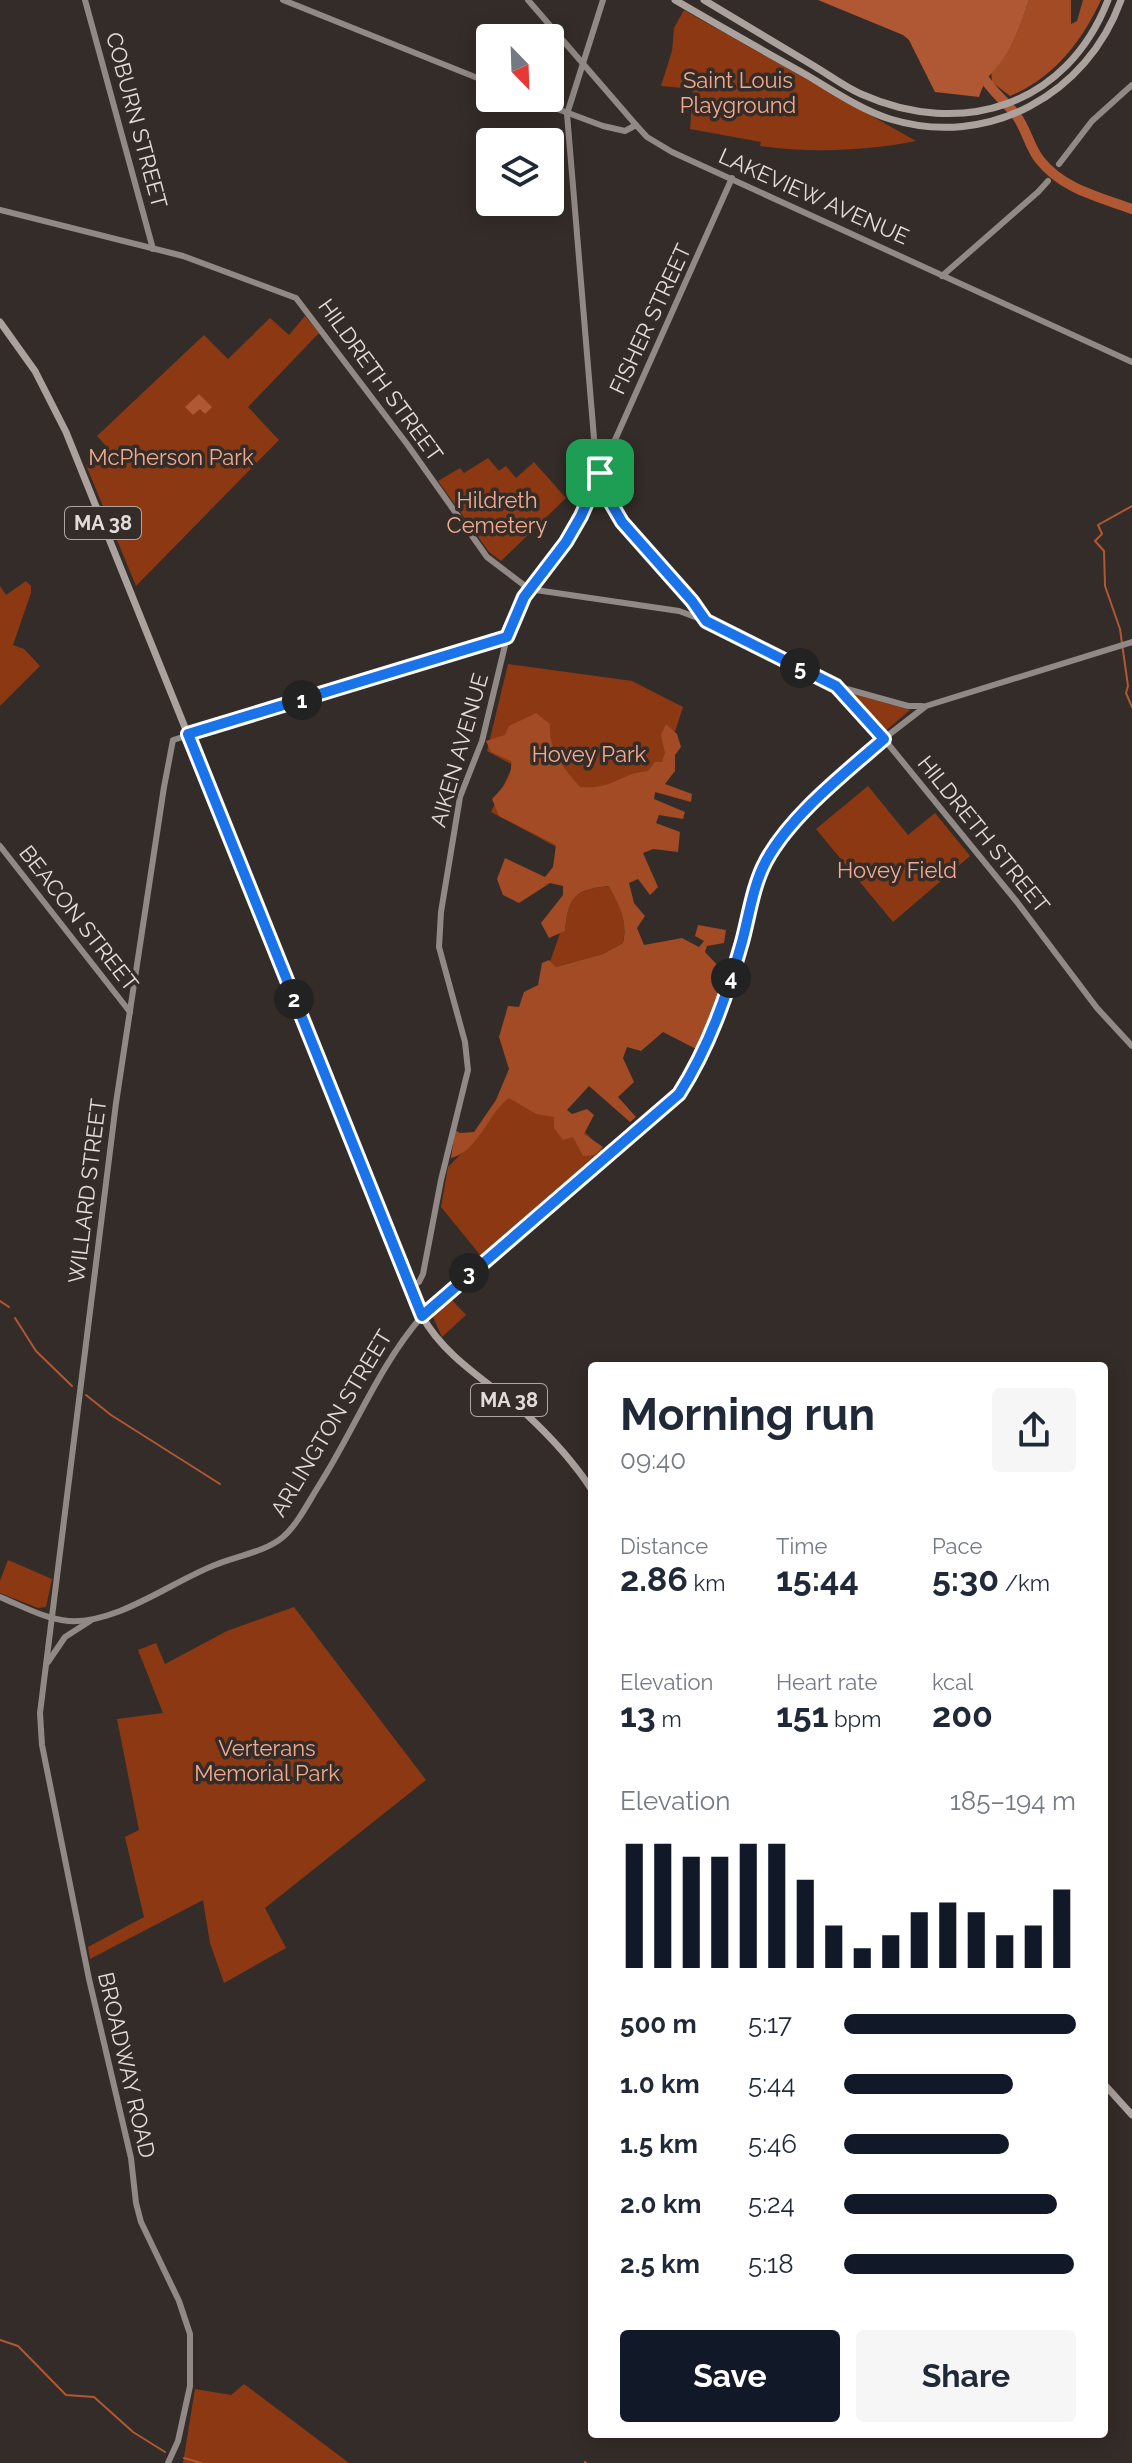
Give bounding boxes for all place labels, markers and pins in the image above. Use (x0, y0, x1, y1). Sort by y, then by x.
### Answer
pin (566, 439, 634, 507)
pin: 5 (780, 648, 820, 688)
pin: 1 (282, 680, 322, 720)
pin: 4 (711, 958, 751, 998)
pin: 2 (274, 979, 314, 1019)
pin: 3 (449, 1253, 489, 1293)

